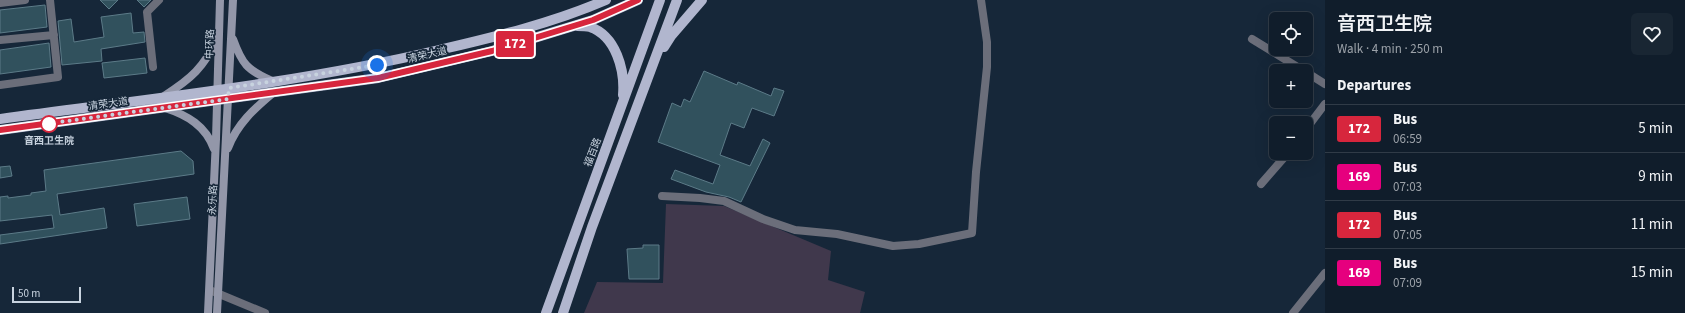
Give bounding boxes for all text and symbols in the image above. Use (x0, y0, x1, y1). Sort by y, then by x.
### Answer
text: 音西卫生院 (1337, 11, 1432, 38)
map controls (1269, 12, 1313, 160)
button: locate (1269, 12, 1313, 56)
button: heart (1631, 13, 1673, 55)
street label: 中环路 (202, 29, 218, 59)
line badge: 172 (492, 31, 538, 57)
text: 172 (504, 34, 526, 54)
text: Walk · 4 min · 250 m (1337, 40, 1443, 58)
street label: 清荣大道 (406, 44, 448, 66)
your location (367, 55, 387, 75)
button: + (1269, 64, 1313, 108)
text: Departures (1337, 75, 1411, 96)
street label: 清荣大道 (87, 94, 129, 114)
text: Bus (1393, 109, 1417, 130)
marker: 音西卫生院 (40, 115, 58, 133)
button: − (1269, 116, 1313, 160)
text: 5 min (1638, 118, 1673, 139)
text: 172 (1348, 119, 1370, 139)
text: 06:59 (1393, 130, 1422, 148)
place label: 音西卫生院 (24, 134, 74, 148)
street label: 福百路 (581, 136, 605, 169)
text: Bus (1393, 157, 1417, 178)
text: 9 min (1638, 166, 1673, 187)
text: 169 (1348, 167, 1370, 187)
text: 07:03 (1393, 178, 1422, 196)
street label: 永乐路 (205, 185, 221, 215)
text: Bus (1393, 205, 1417, 226)
text: 11 min (1631, 214, 1673, 235)
text: 172 (1348, 215, 1370, 235)
text: 07:05 (1393, 226, 1422, 244)
text: Bus (1393, 253, 1417, 274)
text: 15 min (1631, 262, 1673, 283)
text: 169 (1348, 263, 1370, 283)
text: 07:09 (1393, 274, 1422, 292)
scale bar (12, 285, 81, 304)
text: 50 m (18, 286, 40, 301)

